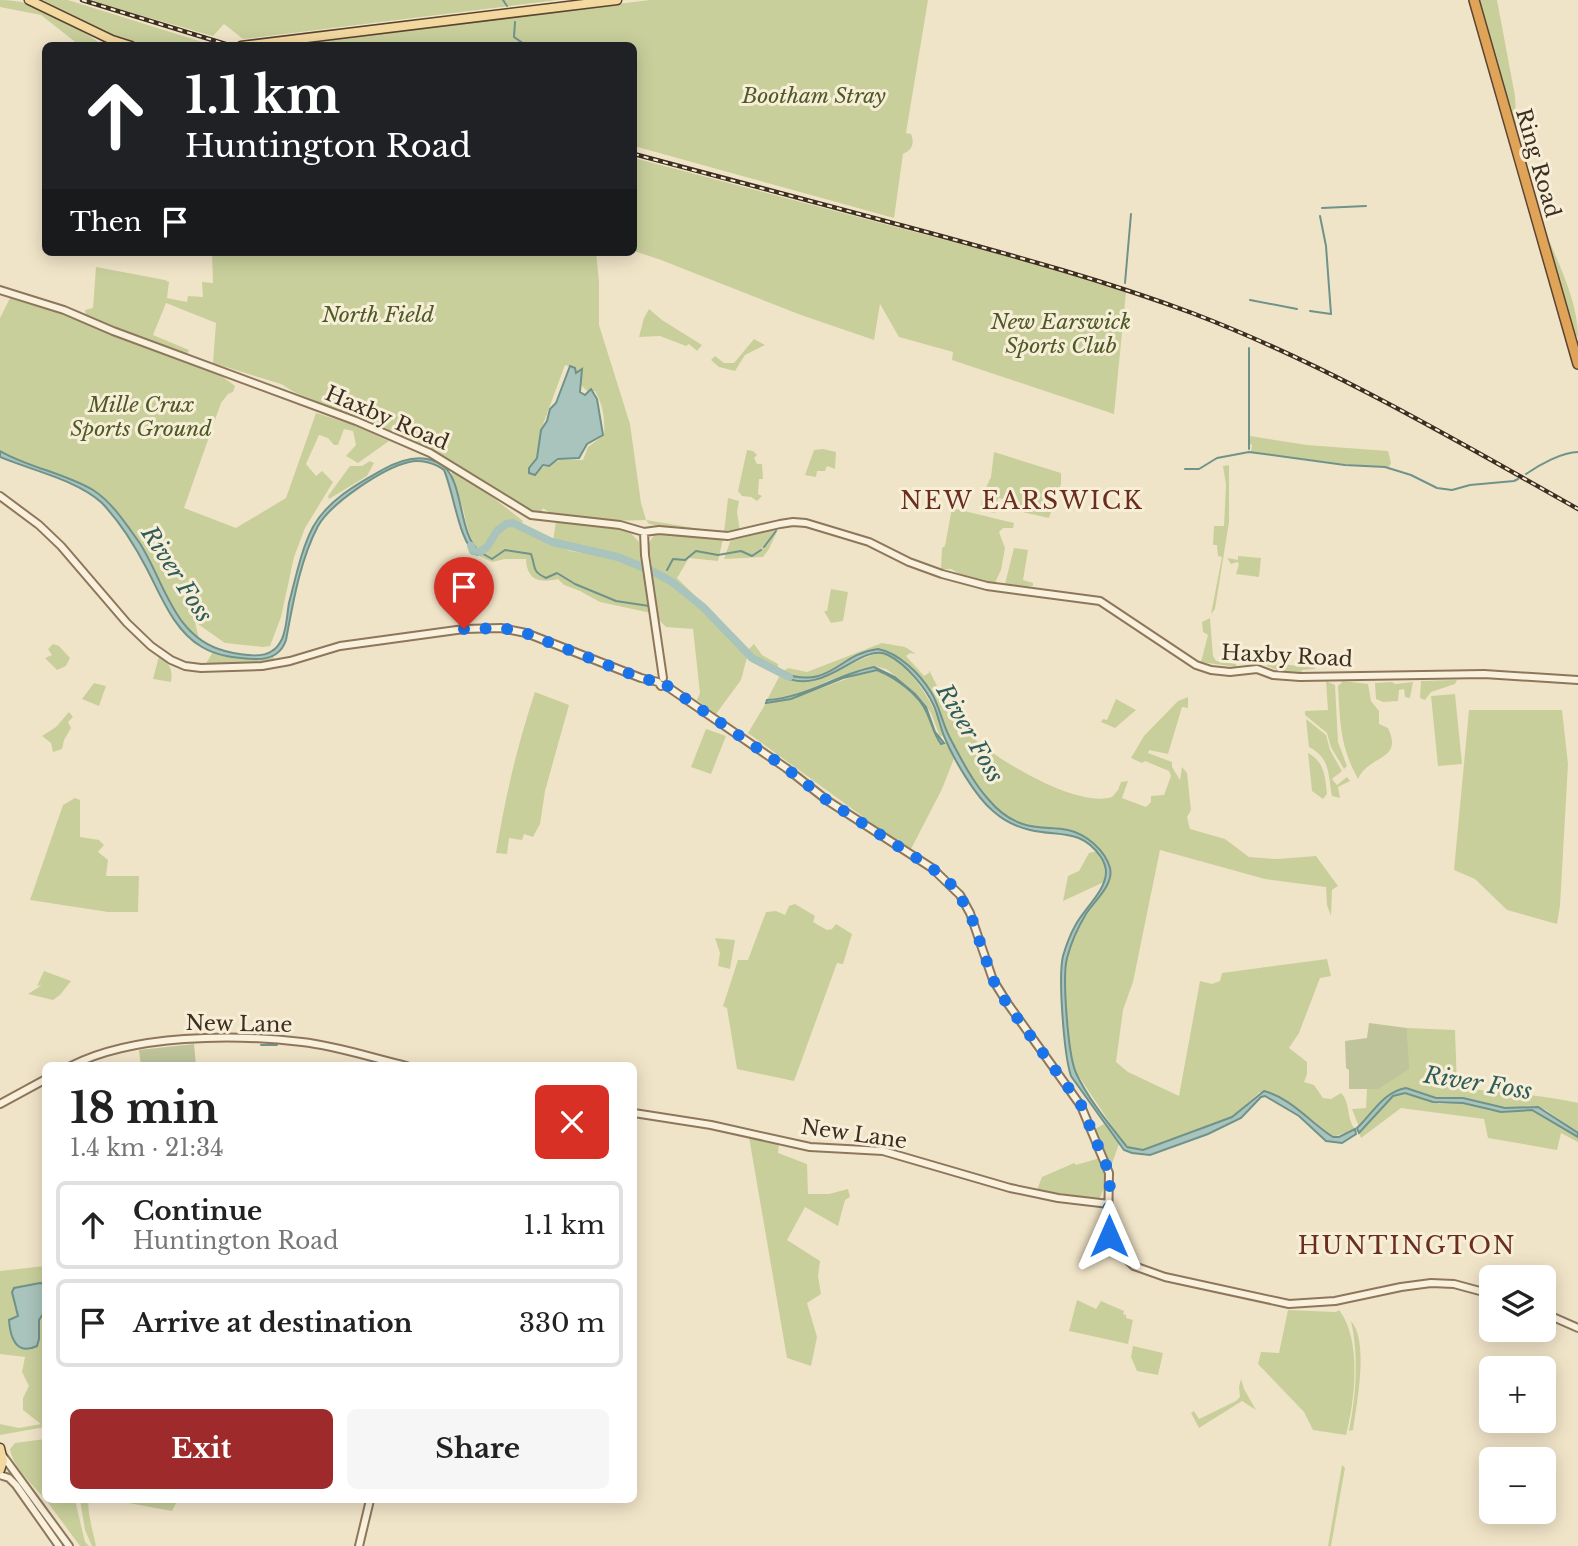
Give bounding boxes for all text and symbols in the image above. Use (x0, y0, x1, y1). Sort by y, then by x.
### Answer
text: 1.1 km (185, 65, 340, 126)
icon: ahead (70, 70, 161, 161)
park label: Bootham Stray (741, 83, 886, 109)
street label: Ring Road (1510, 105, 1566, 221)
text: Huntington Road (185, 126, 471, 166)
icon: arrive (156, 203, 194, 241)
text: Then (70, 206, 142, 238)
park label: North Field (321, 302, 434, 328)
park label: New Earswick Sports Club (990, 309, 1131, 359)
street label: Haxby Road (321, 380, 453, 456)
park label: Mille Crux Sports Ground (70, 392, 212, 442)
district label: NEW EARSWICK (900, 486, 1144, 515)
water label: River Foss (135, 520, 219, 628)
pin (434, 557, 494, 629)
icon: arrive (445, 568, 483, 606)
street label: Haxby Road (1220, 640, 1354, 672)
water label: River Foss (930, 678, 1010, 788)
street label: New Lane (185, 1010, 293, 1038)
water label: River Foss (1421, 1060, 1534, 1105)
text: 18 min (70, 1082, 218, 1134)
button: close (535, 1085, 609, 1159)
street label: New Lane (799, 1114, 909, 1154)
text: 1.4 km · 21:34 (70, 1134, 224, 1162)
text: Continue (133, 1195, 262, 1227)
position arrow (1072, 1199, 1146, 1273)
icon: ahead (74, 1206, 112, 1244)
text: 1.1 km (524, 1209, 605, 1241)
text: Huntington Road (133, 1227, 339, 1255)
district label: HUNTINGTON (1298, 1231, 1516, 1260)
map controls (1479, 1265, 1556, 1524)
button: layers (1479, 1265, 1556, 1342)
icon: arrive (74, 1304, 112, 1342)
text: Arrive at destination (133, 1307, 413, 1339)
text: 330 m (519, 1307, 605, 1339)
button: + (1479, 1356, 1556, 1433)
button: Exit (70, 1409, 333, 1489)
button: Share (347, 1409, 609, 1489)
button: − (1479, 1447, 1556, 1524)

